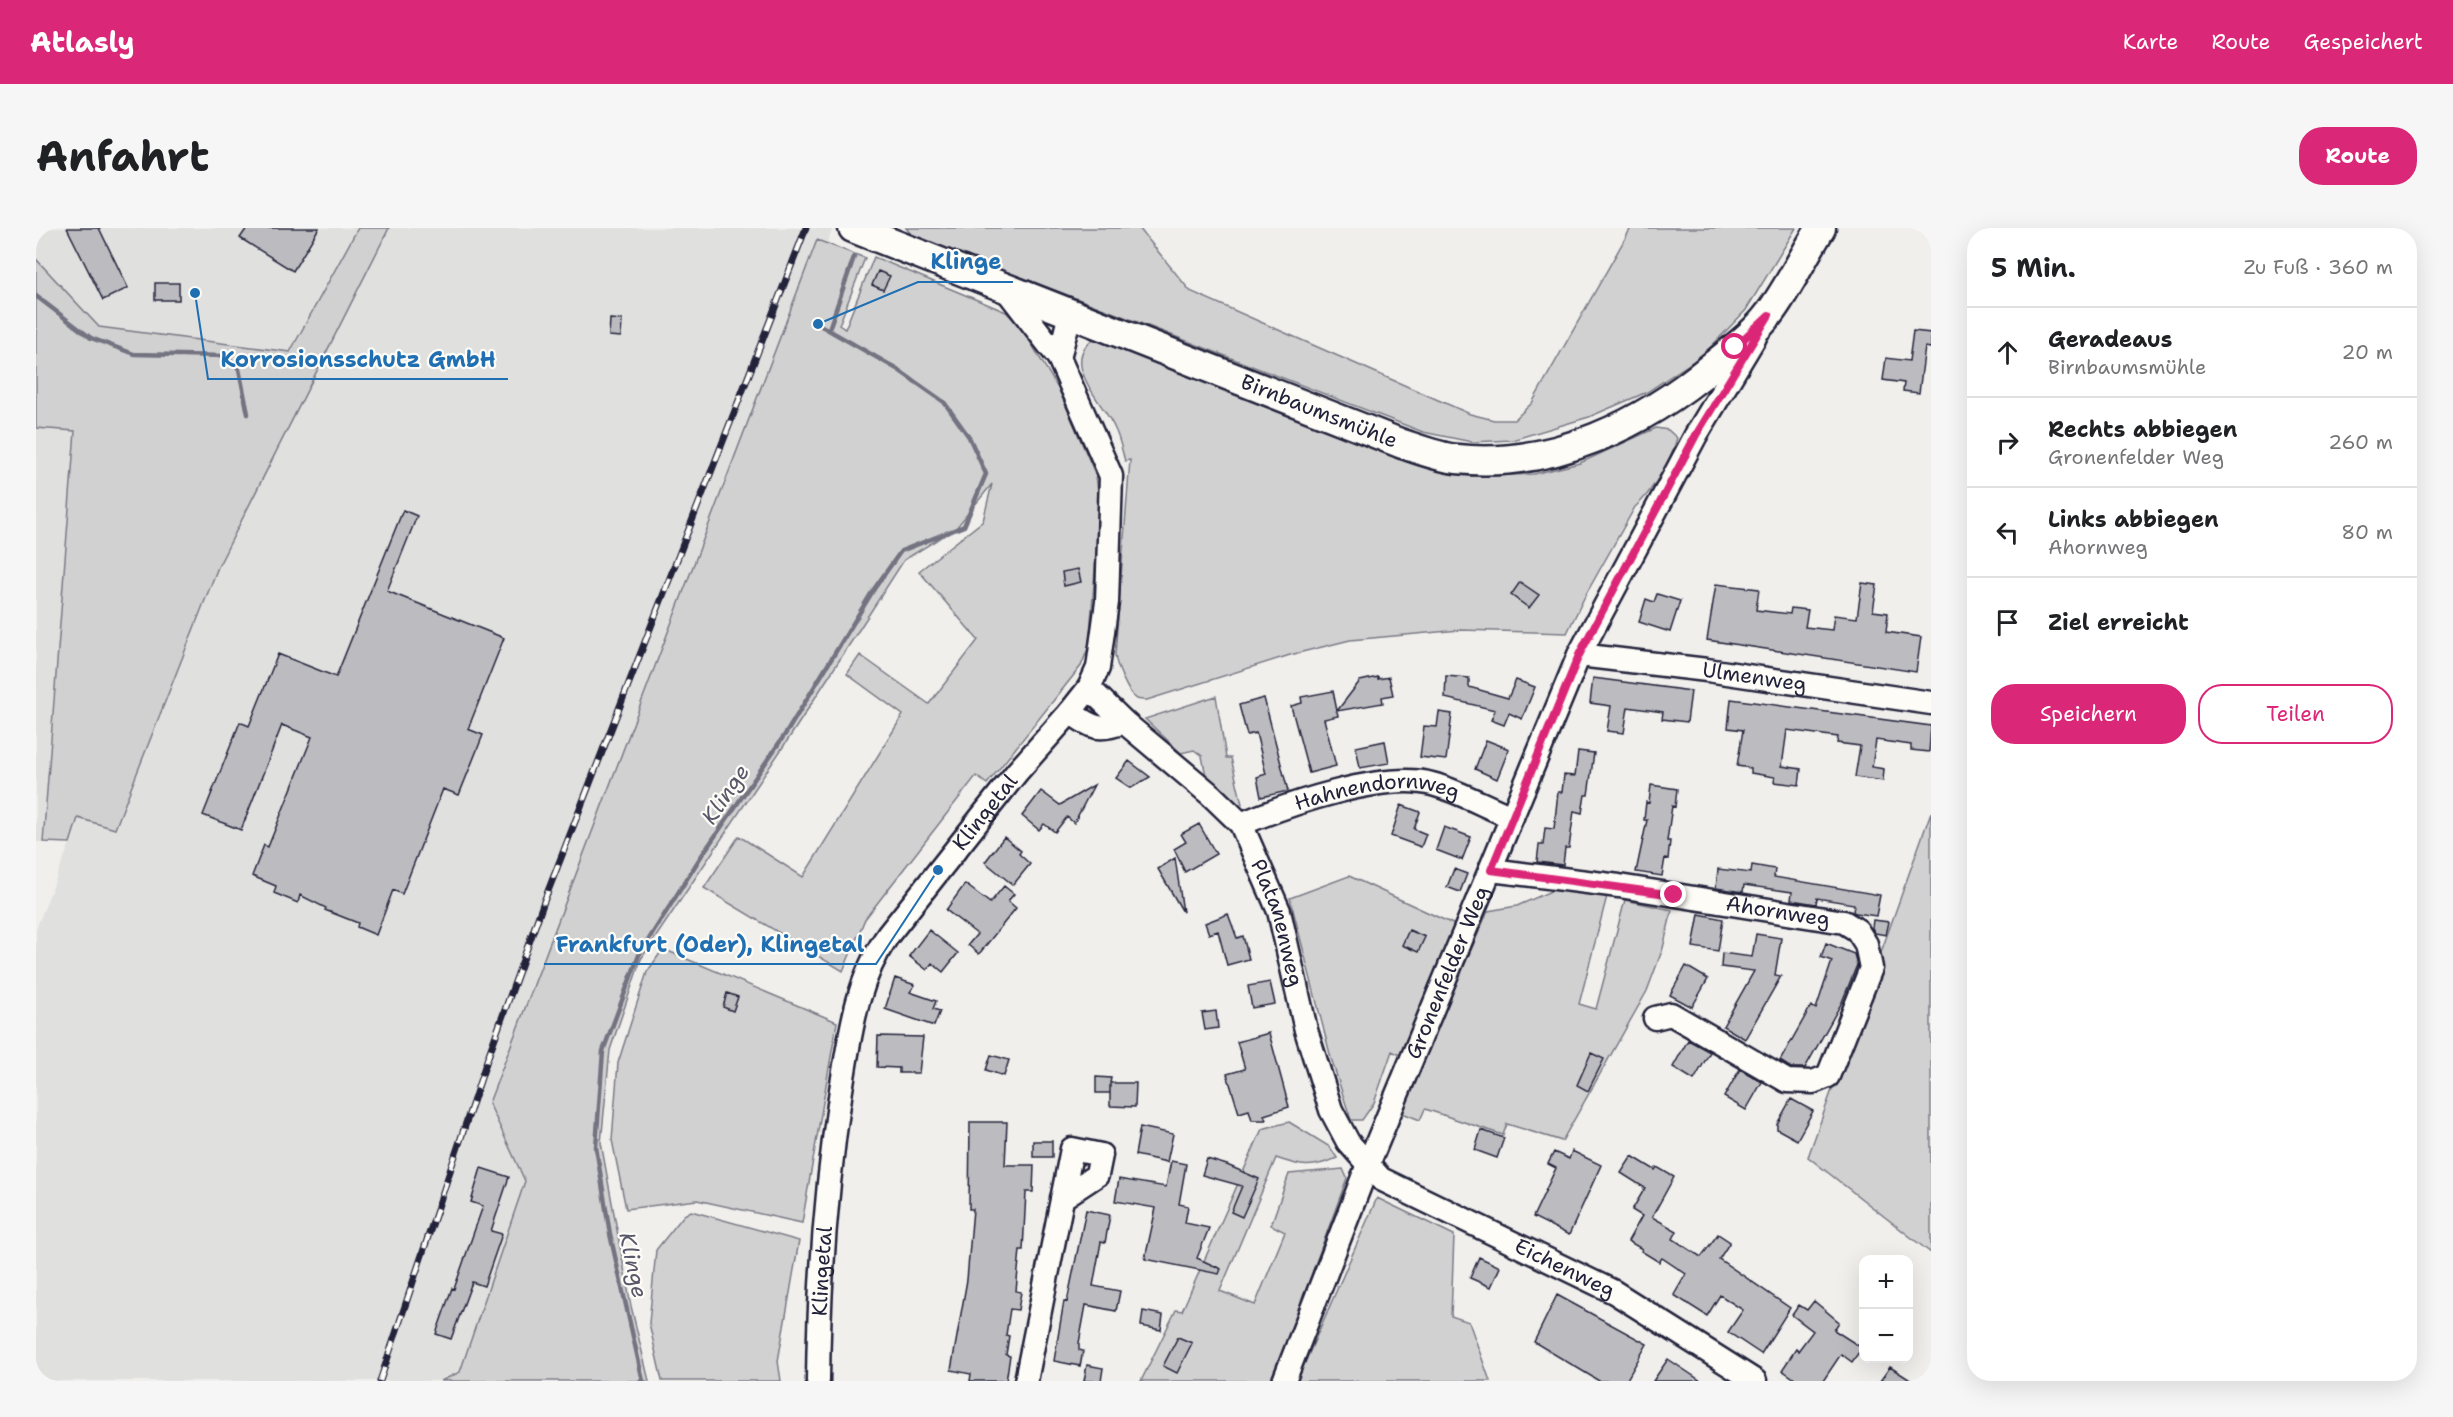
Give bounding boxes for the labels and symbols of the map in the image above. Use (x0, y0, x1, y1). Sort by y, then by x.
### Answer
callout: Klinge (918, 242, 1013, 282)
text: Klinge (931, 247, 1002, 276)
route start (1721, 333, 1747, 359)
callout: Korrosionsschutz GmbH (208, 339, 508, 379)
text: Korrosionsschutz GmbH (220, 345, 496, 374)
street label: Birnbaumsmühle (1237, 368, 1402, 455)
street label: Ulmenweg (1701, 655, 1809, 699)
water label: Klinge (695, 759, 756, 830)
street label: Hahnendornweg (1291, 767, 1464, 817)
street label: Klingetal (946, 768, 1024, 856)
street label: Platanenweg (1244, 855, 1310, 989)
route end (1660, 881, 1686, 907)
street label: Gronenfelder Weg (1399, 882, 1496, 1063)
street label: Ahornweg (1724, 889, 1832, 934)
callout: Frankfurt (Oder), Klingetal (544, 924, 876, 964)
text: Frankfurt (Oder), Klingetal (556, 930, 865, 959)
street label: Klingetal (806, 1224, 839, 1317)
water label: Klinge (612, 1229, 655, 1301)
street label: Eichenweg (1510, 1232, 1620, 1304)

